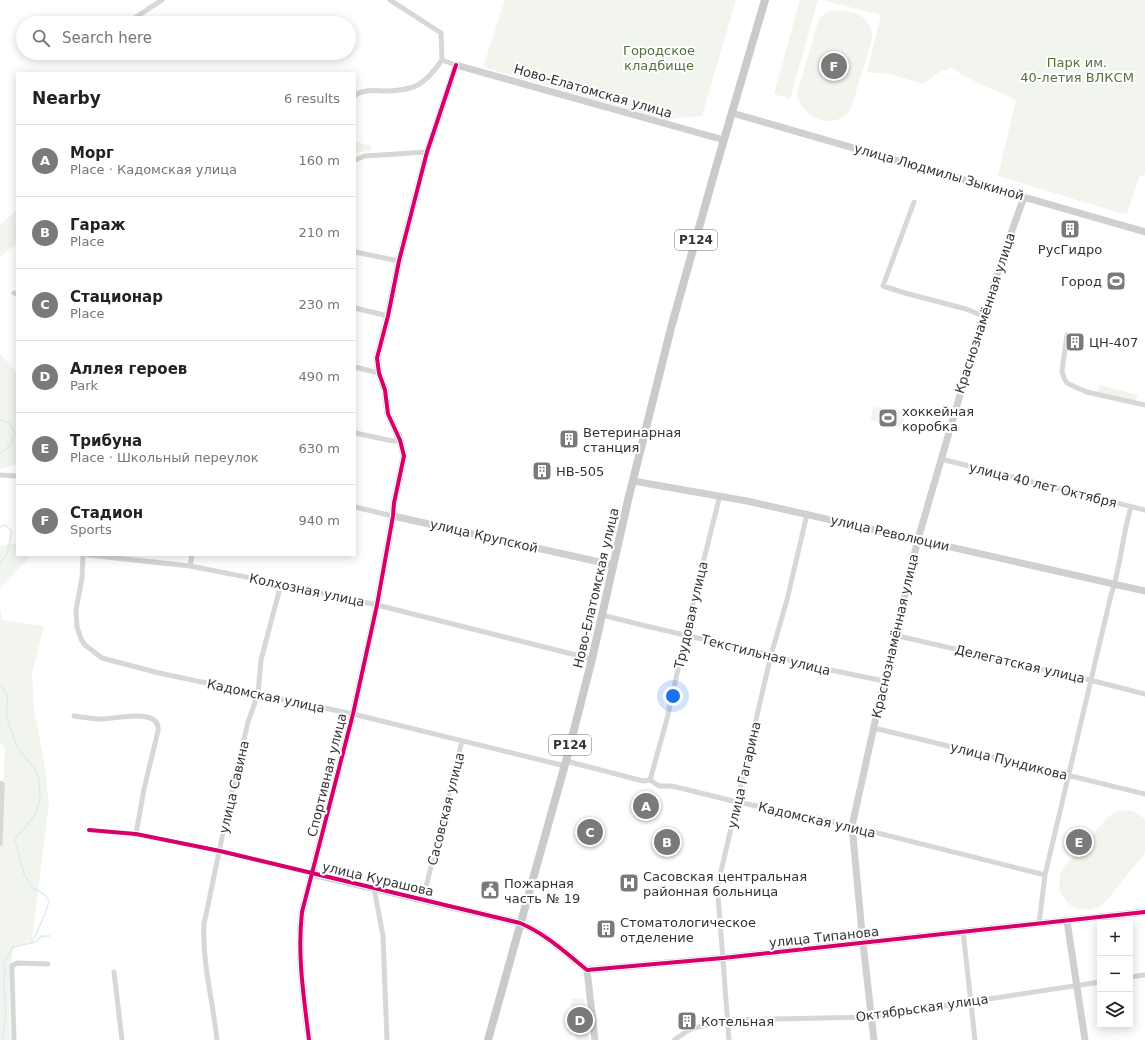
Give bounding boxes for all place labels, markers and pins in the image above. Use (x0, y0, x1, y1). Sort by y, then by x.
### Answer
pin: F (821, 51, 847, 81)
building icon: РусГидро (1059, 218, 1081, 240)
place label: РусГидро (1038, 242, 1102, 257)
sports icon: Город (1105, 270, 1127, 292)
place label: Город (1061, 274, 1102, 289)
building icon: ЦН-407 (1064, 331, 1086, 353)
place label: ЦН-407 (1089, 335, 1138, 350)
place label: хоккейная коробка (902, 404, 974, 434)
sports icon: хоккейная коробка (877, 407, 899, 429)
place label: Ветеринарная станция (583, 425, 681, 455)
building icon: Ветеринарная станция (558, 428, 580, 450)
building icon: НВ-505 (531, 460, 553, 482)
place label: НВ-505 (556, 464, 604, 479)
pin: A (633, 791, 659, 821)
pin: C (577, 817, 603, 847)
pin: B (654, 827, 680, 857)
pin: E (1066, 827, 1092, 857)
place label: Сасовская центральная районная больница (643, 869, 807, 899)
hospital icon: Сасовская центральная районная больница (618, 872, 640, 894)
place label: Пожарная часть № 19 (504, 876, 580, 906)
public building icon: Пожарная часть № 19 (479, 879, 501, 901)
place label: Стоматологическое отделение (620, 915, 756, 945)
building icon: Стоматологическое отделение (595, 918, 617, 940)
pin: D (567, 1005, 593, 1035)
building icon: Котельная (676, 1010, 698, 1032)
place label: Котельная (701, 1014, 774, 1029)

